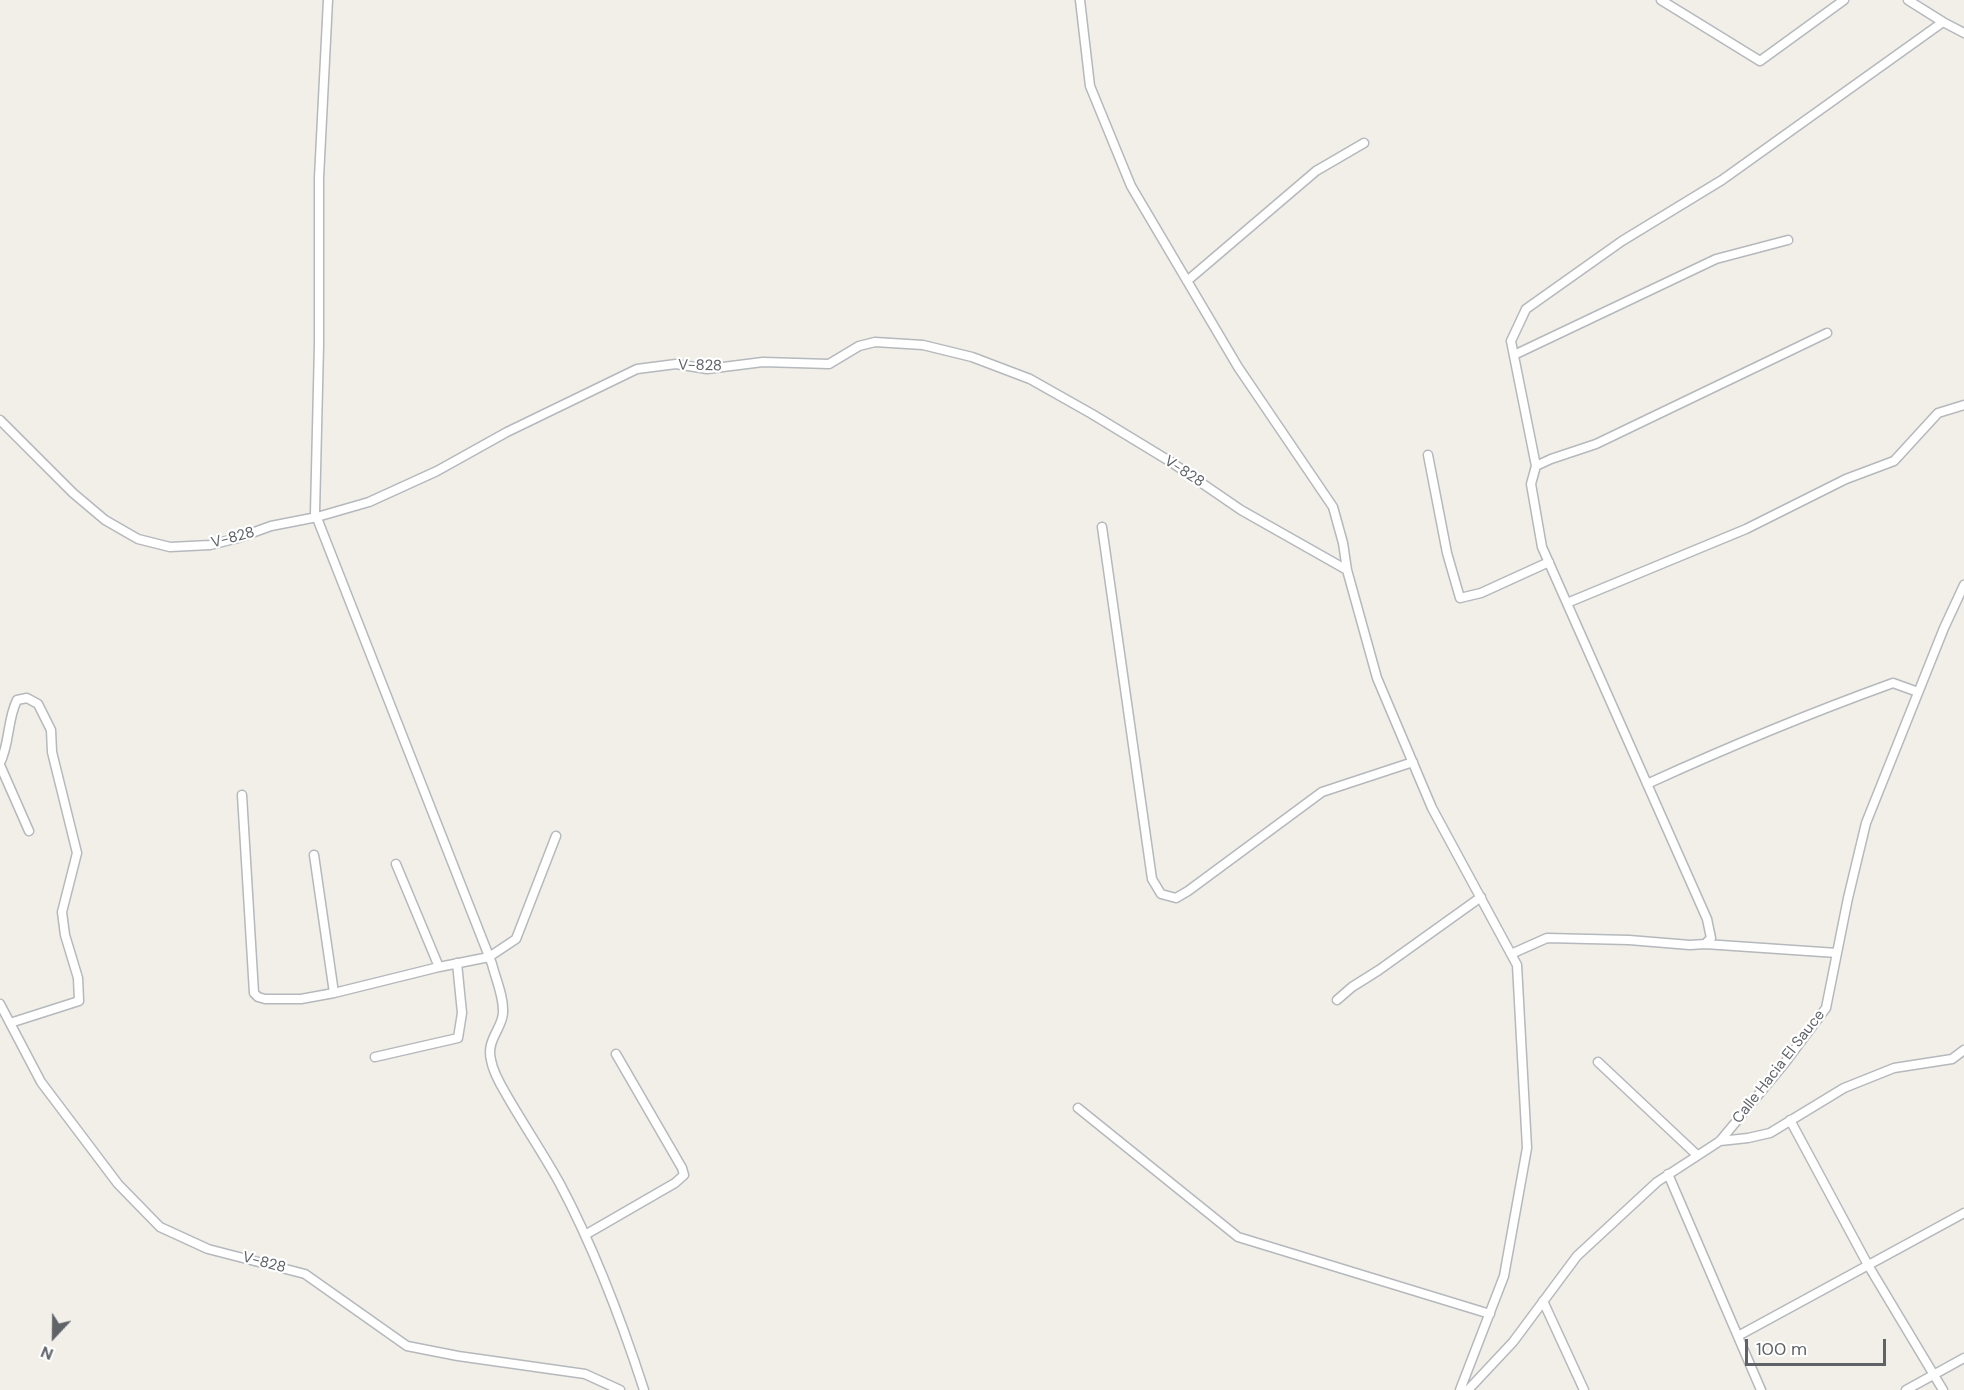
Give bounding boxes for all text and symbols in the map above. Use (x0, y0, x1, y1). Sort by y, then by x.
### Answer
street label: V-828 (678, 357, 722, 375)
street label: V-828 (1161, 452, 1207, 492)
street label: V-828 (209, 524, 257, 552)
street label: Calle Hacia El Sauce (1729, 1007, 1829, 1127)
street label: V-828 (240, 1249, 288, 1277)
north arrow (24, 1306, 84, 1366)
scale bar (1748, 1327, 1889, 1365)
text: 100 m (1756, 1337, 1807, 1361)
text: N (38, 1341, 56, 1365)

